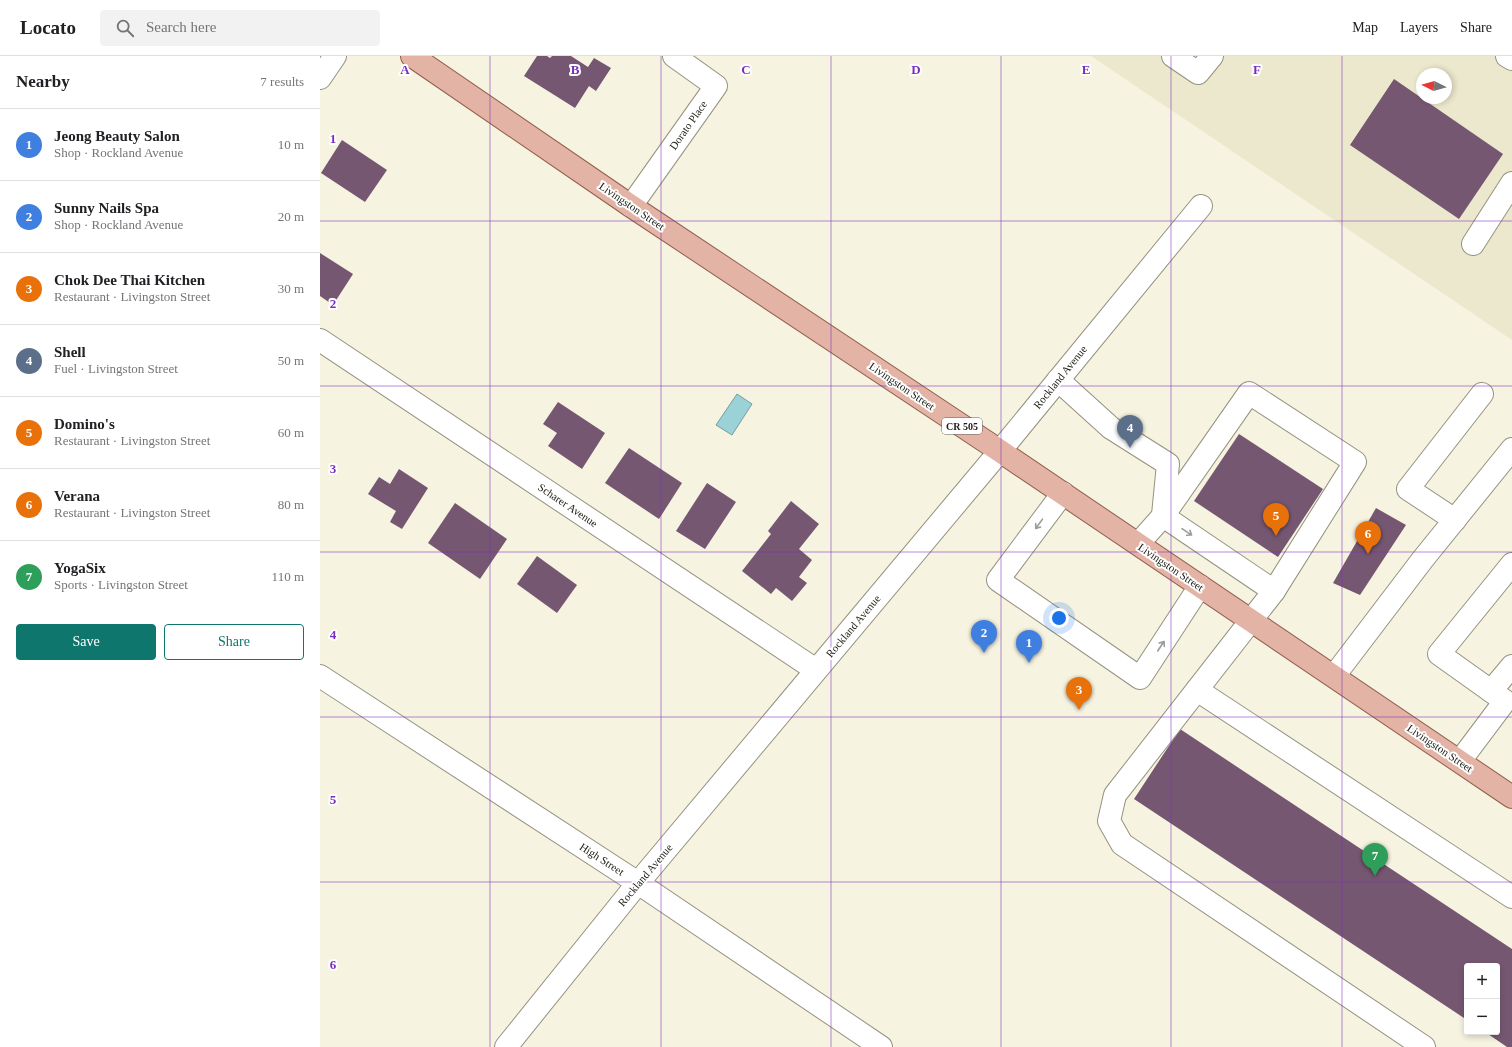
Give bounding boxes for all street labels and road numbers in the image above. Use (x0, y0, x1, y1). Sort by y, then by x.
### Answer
street label: Dorato Place (667, 98, 709, 152)
street label: Livingston Street (597, 180, 667, 232)
street label: Rockland Avenue (1031, 343, 1089, 411)
street label: Livingston Street (867, 360, 937, 412)
road number: CR 505 (942, 418, 982, 434)
street label: Scharer Avenue (536, 481, 600, 529)
street label: Livingston Street (1136, 541, 1206, 593)
street label: Rockland Avenue (823, 592, 883, 660)
street label: Livingston Street (1405, 722, 1475, 774)
street label: High Street (578, 840, 626, 878)
street label: Rockland Avenue (615, 841, 675, 909)

